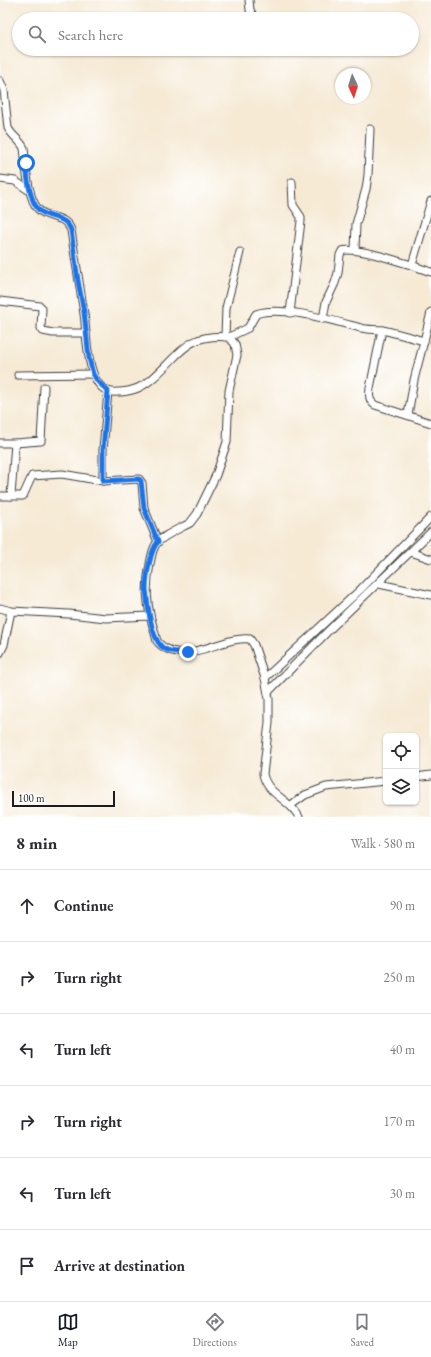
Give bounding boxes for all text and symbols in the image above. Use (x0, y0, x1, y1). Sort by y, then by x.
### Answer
search box (12, 12, 419, 56)
icon: search (26, 23, 48, 45)
text: Search here (58, 25, 123, 44)
north arrow (335, 68, 371, 104)
route start (17, 154, 35, 172)
route end (179, 643, 197, 661)
map controls (383, 733, 419, 805)
button: locate (383, 733, 419, 769)
button: layers (383, 769, 419, 805)
scale bar (12, 789, 115, 808)
text: 100 m (18, 791, 45, 805)
text: 8 min (16, 832, 57, 854)
text: Walk · 580 m (351, 835, 415, 852)
icon: ahead (16, 895, 38, 917)
text: Continue (54, 896, 114, 915)
text: 90 m (390, 897, 415, 914)
icon: right (16, 967, 38, 989)
text: Turn right (54, 968, 122, 987)
text: 250 m (384, 969, 415, 986)
icon: left (16, 1039, 38, 1061)
text: Turn left (54, 1040, 111, 1059)
text: 40 m (390, 1041, 415, 1058)
icon: right (16, 1111, 38, 1133)
text: Turn right (54, 1112, 122, 1131)
text: 170 m (384, 1113, 415, 1130)
icon: left (16, 1183, 38, 1205)
text: Turn left (54, 1184, 111, 1203)
text: 30 m (390, 1185, 415, 1202)
icon: arrive (16, 1255, 38, 1277)
text: Arrive at destination (54, 1256, 185, 1275)
tab: Map (57, 1311, 79, 1349)
tab: Directions (193, 1311, 237, 1349)
tab: Saved (351, 1311, 374, 1349)

